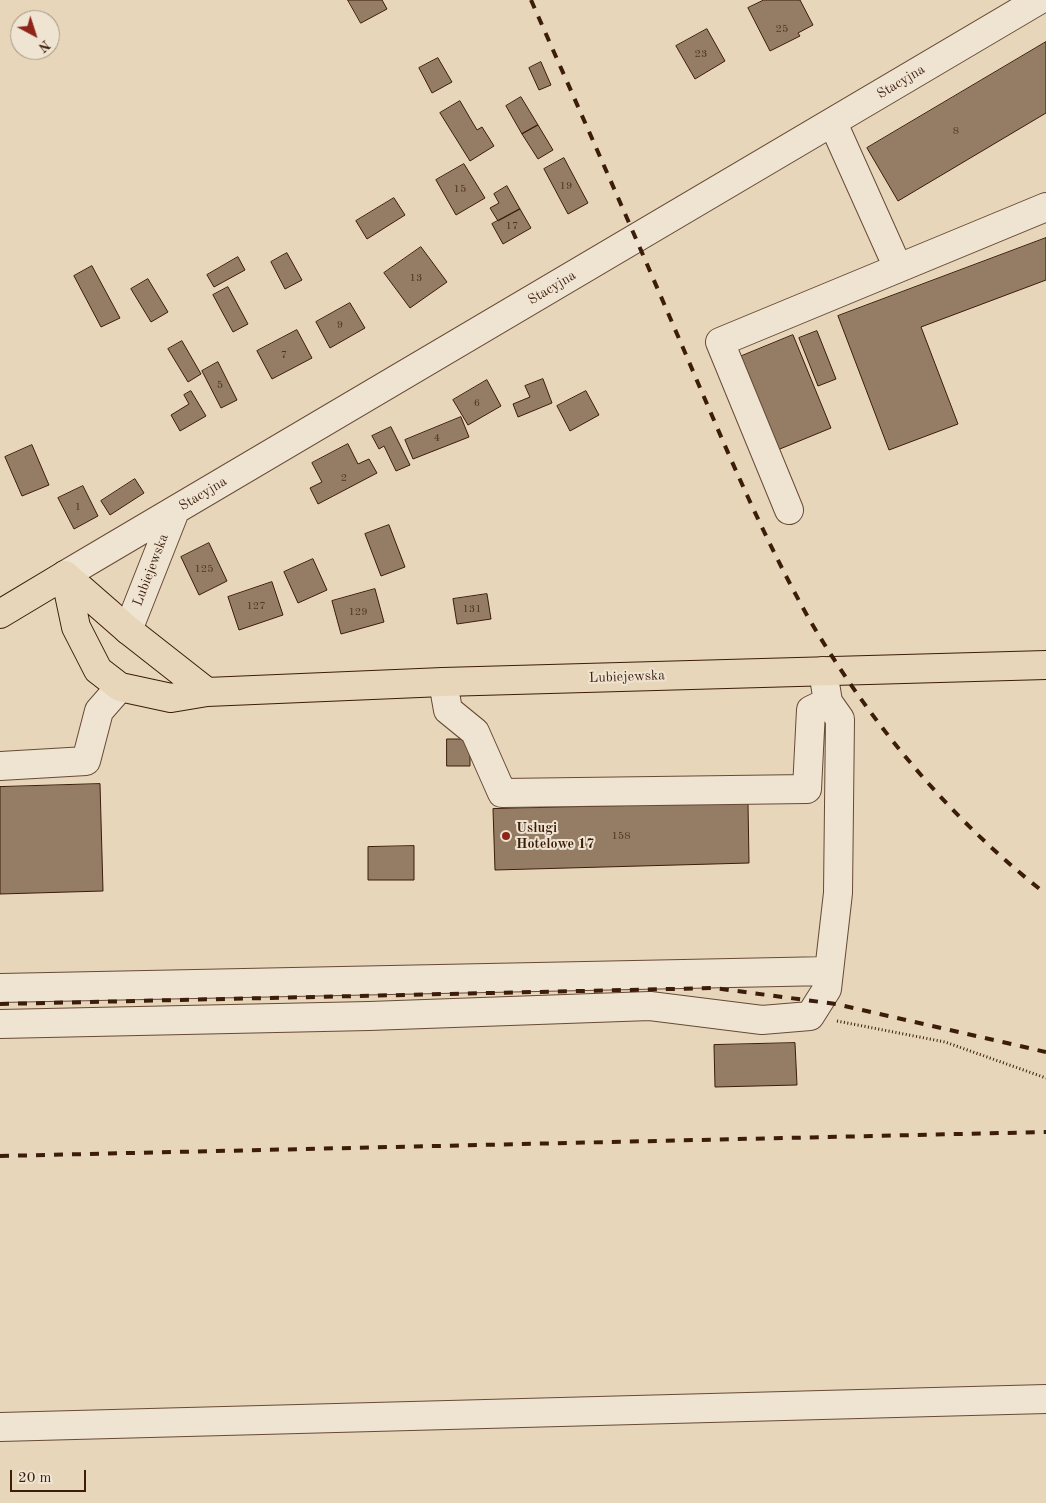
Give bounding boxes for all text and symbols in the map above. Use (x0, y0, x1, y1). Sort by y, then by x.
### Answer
north arrow (10, 10, 60, 60)
house number: 25 (776, 22, 788, 36)
text: N (35, 37, 53, 55)
house number: 23 (695, 47, 707, 61)
street label: Stacyjna (874, 61, 928, 103)
house number: 8 (953, 124, 959, 138)
house number: 19 (560, 179, 572, 193)
house number: 15 (454, 182, 466, 196)
house number: 17 (506, 219, 518, 233)
street label: Stacyjna (525, 267, 579, 309)
house number: 13 (410, 271, 422, 285)
house number: 9 (337, 318, 343, 332)
house number: 7 (281, 348, 287, 362)
house number: 5 (217, 378, 223, 392)
house number: 6 (474, 396, 480, 410)
house number: 4 (434, 431, 440, 445)
house number: 2 (341, 471, 347, 485)
street label: Stacyjna (176, 473, 230, 515)
house number: 1 (75, 500, 81, 514)
street label: Lubiejewska (129, 531, 173, 609)
house number: 125 (194, 562, 214, 576)
house number: 127 (246, 599, 266, 613)
house number: 131 (462, 602, 482, 616)
house number: 129 (348, 605, 368, 619)
street label: Lubiejewska (589, 667, 665, 687)
place label: Usługi Hotelowe 17 (516, 820, 594, 852)
house number: 158 (611, 829, 631, 843)
marker: Usługi Hotelowe 17 (500, 830, 512, 842)
scale bar (12, 1460, 89, 1492)
text: 20 m (18, 1471, 52, 1486)

